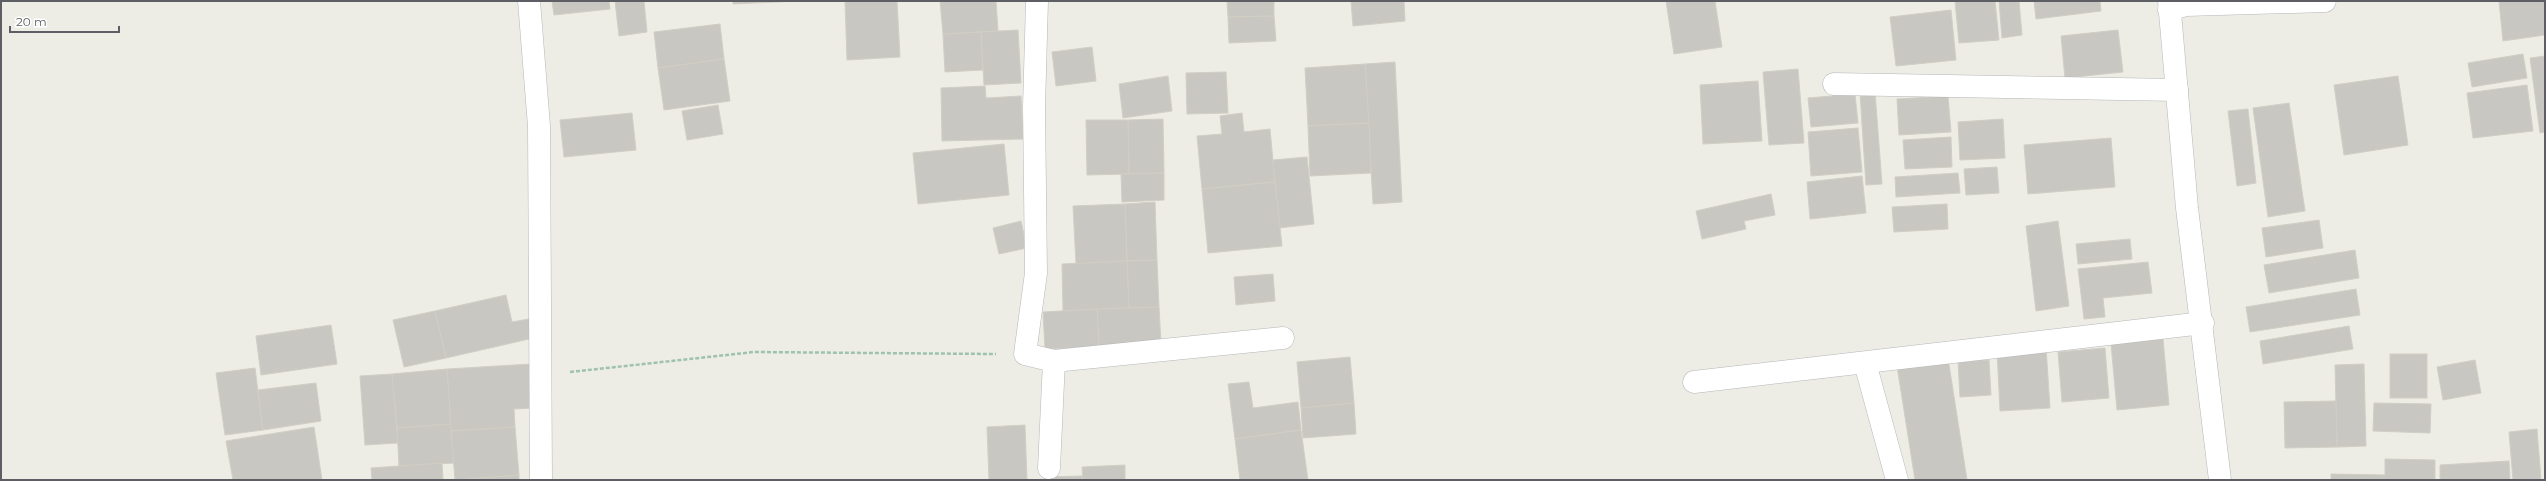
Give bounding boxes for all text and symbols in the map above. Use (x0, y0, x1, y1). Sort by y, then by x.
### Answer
scale bar (10, 8, 119, 34)
text: 20 m (16, 14, 47, 29)

